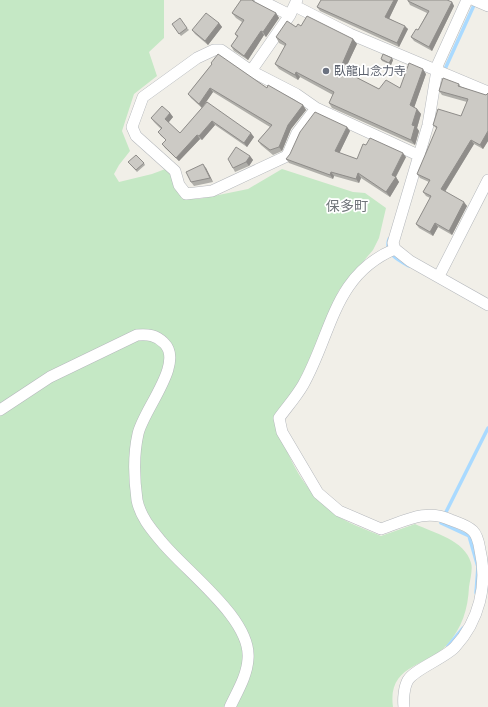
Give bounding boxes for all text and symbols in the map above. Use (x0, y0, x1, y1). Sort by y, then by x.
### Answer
place label: 臥龍山念力寺 (334, 64, 406, 78)
marker: 臥龍山念力寺 (321, 66, 331, 76)
district label: 保多町 (326, 198, 368, 215)

